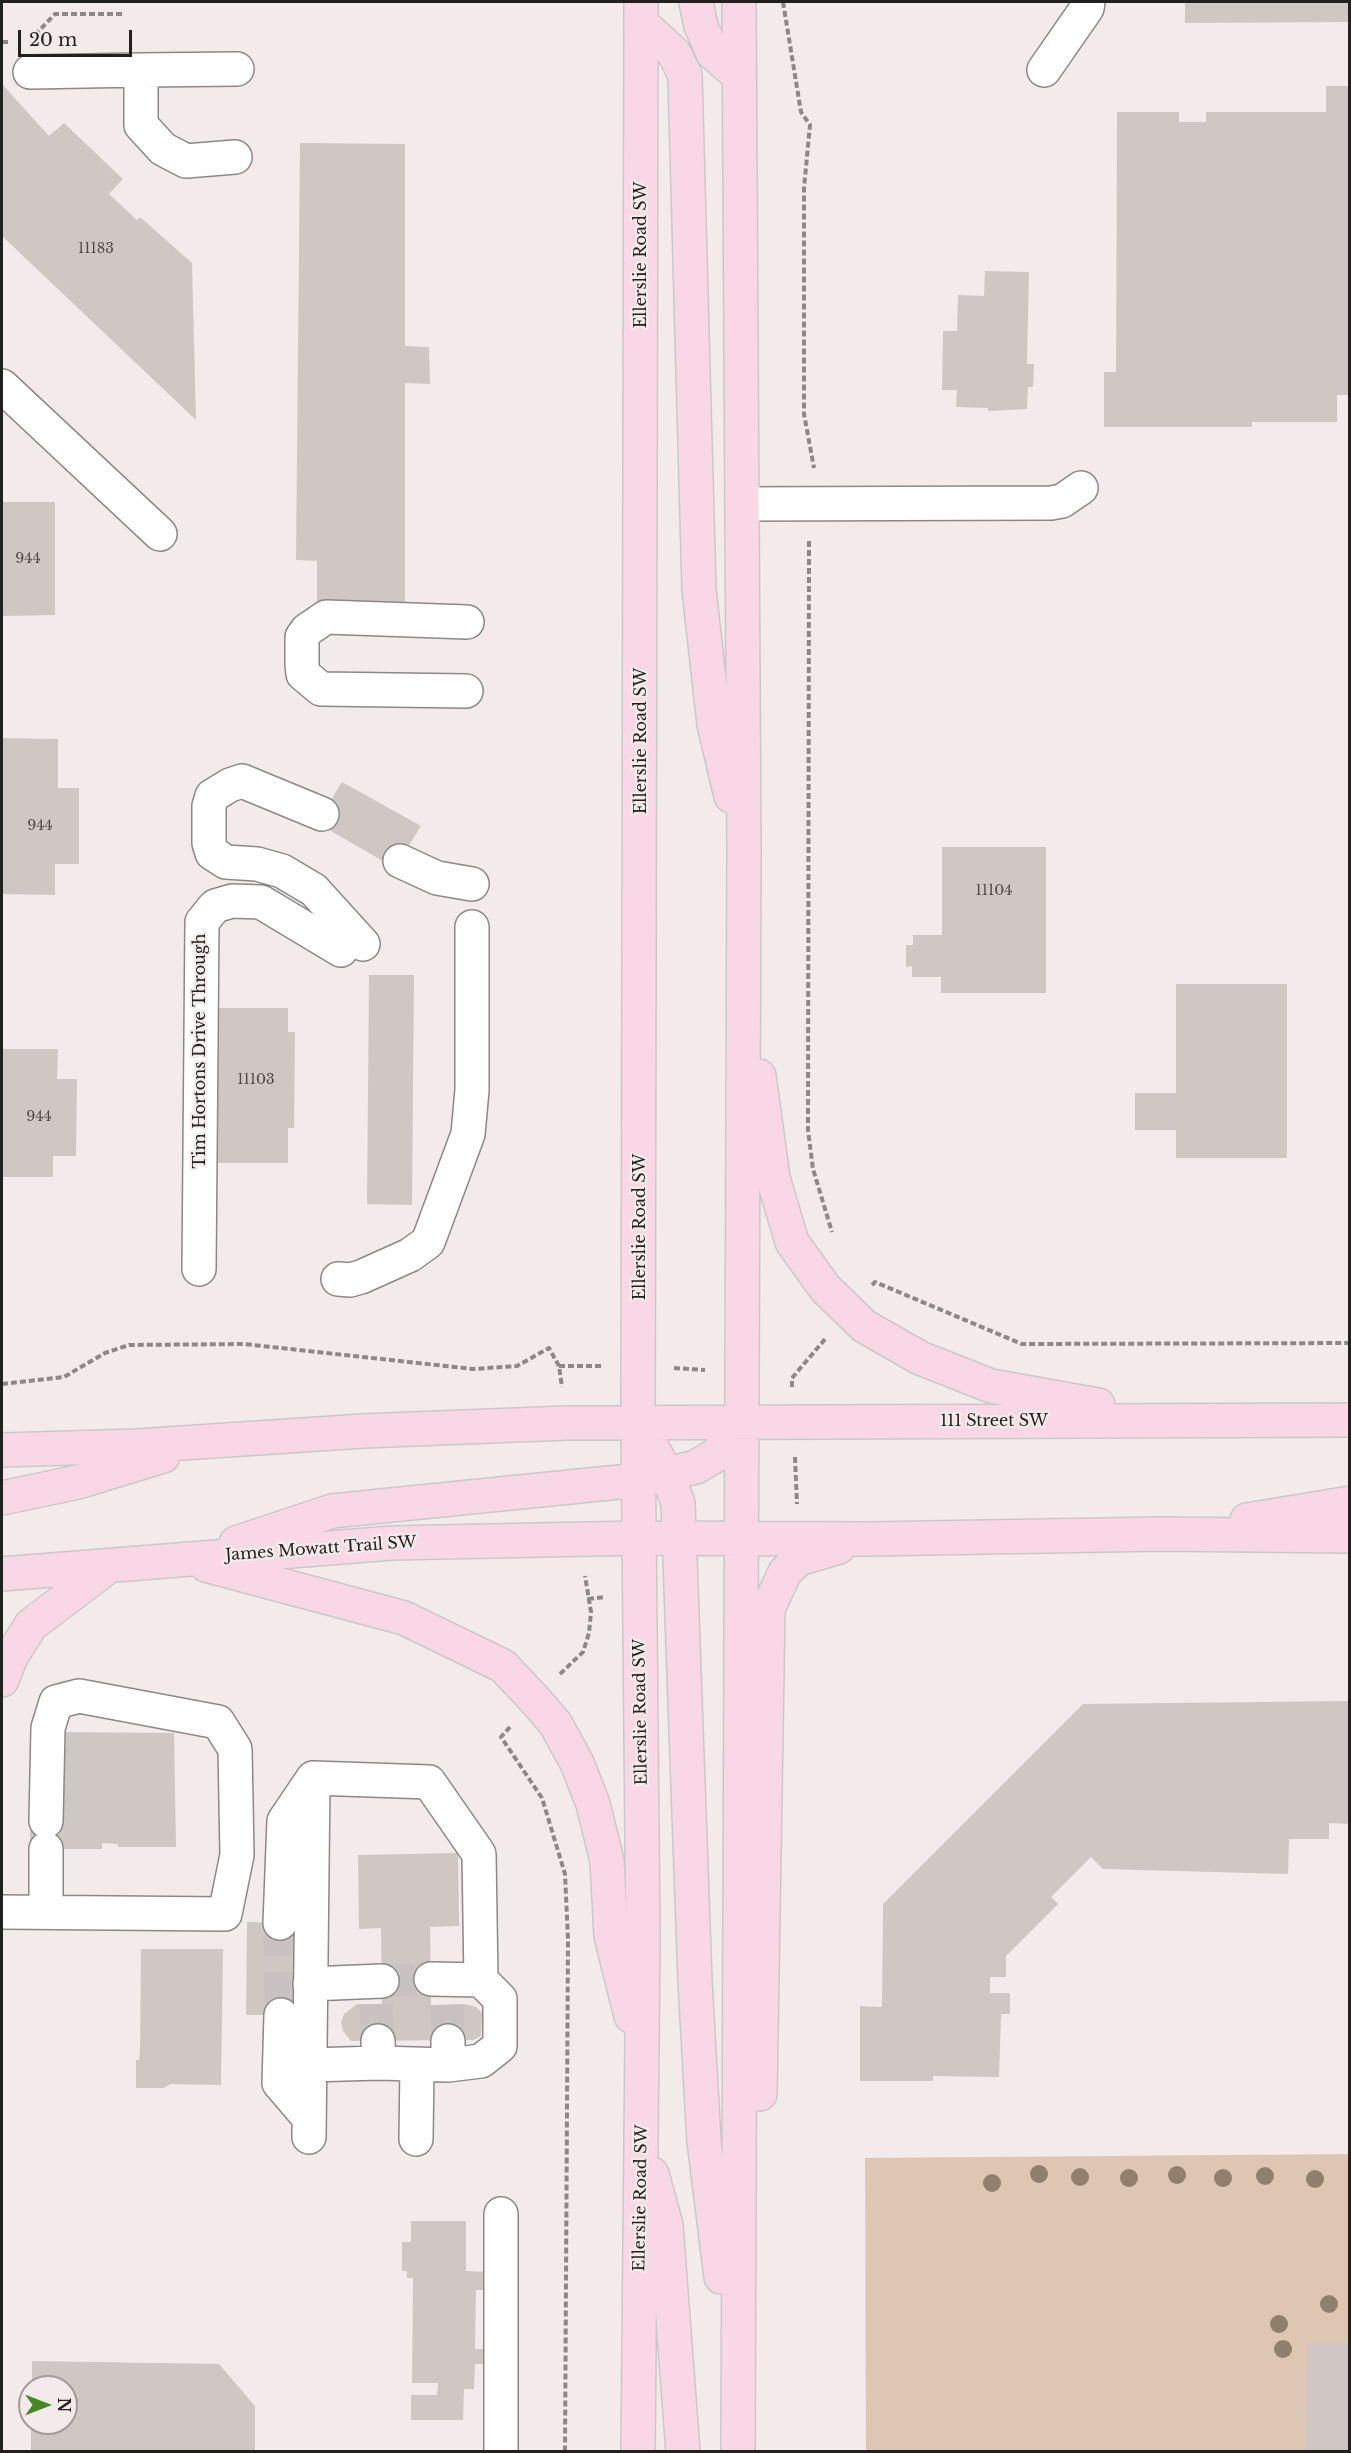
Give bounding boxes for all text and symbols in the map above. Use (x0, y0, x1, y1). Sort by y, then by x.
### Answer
scale bar (21, 18, 135, 56)
text: 20 m (29, 29, 77, 51)
street label: Ellerslie Road SW (631, 182, 651, 328)
house number: 11183 (78, 241, 114, 257)
house number: 944 (15, 551, 41, 567)
street label: Ellerslie Road SW (631, 668, 651, 814)
house number: 944 (27, 818, 53, 834)
house number: 11104 (976, 883, 1012, 899)
street label: Tim Hortons Drive Through (190, 934, 210, 1168)
house number: 11103 (237, 1072, 275, 1088)
house number: 944 (26, 1109, 52, 1125)
street label: Ellerslie Road SW (630, 1154, 650, 1300)
street label: 111 Street SW (940, 1411, 1048, 1431)
street label: James Mowatt Trail SW (225, 1533, 417, 1565)
street label: Ellerslie Road SW (630, 1638, 652, 1786)
street label: Ellerslie Road SW (630, 2124, 652, 2272)
north arrow (18, 2375, 78, 2435)
text: N (54, 2397, 74, 2413)

